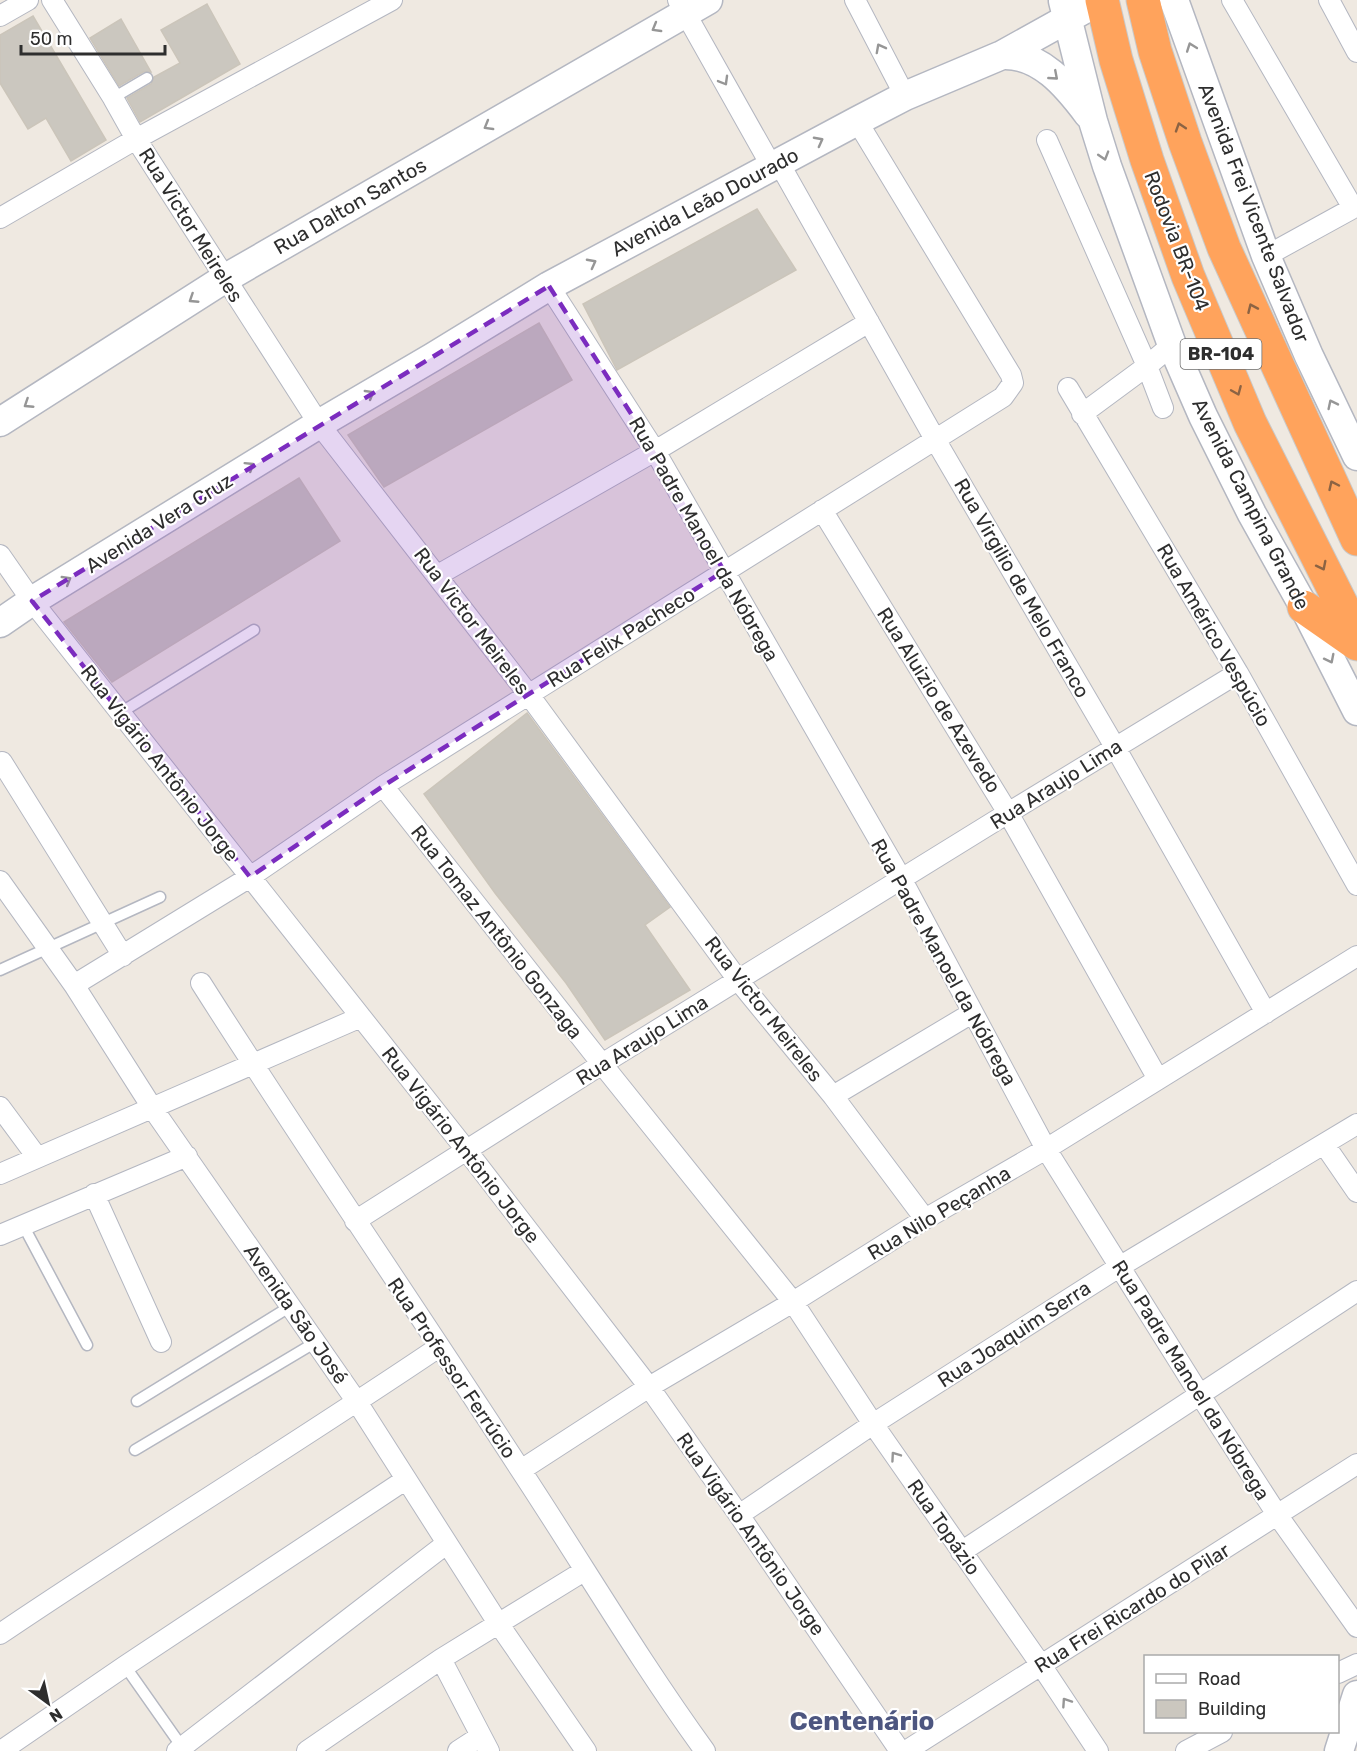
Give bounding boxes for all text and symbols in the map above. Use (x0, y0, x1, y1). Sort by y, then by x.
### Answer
scale bar (21, 18, 165, 56)
one-way arrow (652, 21, 663, 33)
text: 50 m (30, 28, 73, 50)
one-way arrow (1185, 42, 1198, 53)
one-way arrow (876, 44, 887, 54)
one-way arrow (1047, 69, 1058, 80)
one-way arrow (717, 75, 728, 85)
street label: Avenida Frei Vicente Salvador (1193, 80, 1315, 346)
one-way arrow (484, 119, 494, 130)
one-way arrow (1175, 122, 1188, 133)
one-way arrow (813, 137, 823, 148)
street label: Rua Victor Meireles (134, 143, 248, 307)
street label: Avenida Leão Dourado (607, 143, 803, 261)
one-way arrow (1097, 150, 1109, 161)
street label: Rua Dalton Santos (270, 153, 430, 259)
street label: Rodovia BR-104 (1139, 168, 1215, 314)
one-way arrow (585, 259, 596, 270)
one-way arrow (188, 291, 199, 302)
one-way arrow (1247, 303, 1259, 314)
road number: BR-104 (1180, 339, 1262, 369)
one-way arrow (1229, 384, 1241, 395)
one-way arrow (364, 390, 374, 402)
street label: Avenida Campina Grande (1187, 394, 1315, 614)
one-way arrow (24, 397, 35, 408)
one-way arrow (1327, 399, 1339, 410)
street label: Rua Padre Manoel da Nóbrega (624, 412, 784, 666)
one-way arrow (244, 463, 255, 474)
street label: Avenida Vera Cruz (81, 468, 237, 578)
street label: Rua Virgilio de Melo Franco (949, 474, 1095, 702)
one-way arrow (1328, 481, 1340, 492)
street label: Rua Américo Vespúcio (1152, 539, 1276, 731)
street label: Rua Victor Meireles (409, 543, 535, 699)
one-way arrow (1315, 559, 1326, 570)
one-way arrow (61, 575, 71, 587)
street label: Rua Felix Pacheco (543, 582, 699, 692)
street label: Rua Aluizio de Azevedo (872, 603, 1006, 797)
one-way arrow (1323, 652, 1334, 663)
street label: Rua Vigário Antônio Jorge (76, 660, 244, 866)
street label: Rua Araujo Lima (986, 734, 1126, 834)
street label: Rua Tomaz Antônio Gonzaga (406, 820, 588, 1044)
street label: Rua Padre Manoel da Nóbrega (866, 834, 1022, 1090)
street label: Rua Victor Meireles (700, 932, 828, 1086)
street label: Rua Araujo Lima (572, 990, 712, 1090)
street label: Rua Vigário Antônio Jorge (377, 1042, 545, 1248)
street label: Rua Nilo Peçanha (863, 1161, 1015, 1265)
street label: Avenida São José (239, 1240, 353, 1388)
street label: Rua Padre Manoel da Nóbrega (1107, 1256, 1275, 1504)
street label: Rua Professor Ferrúcio (383, 1273, 521, 1463)
street label: Rua Joaquim Serra (933, 1276, 1095, 1392)
street label: Rua Vigário Antônio Jorge (672, 1428, 830, 1640)
one-way arrow (891, 1452, 902, 1463)
street label: Rua Topázio (902, 1475, 986, 1579)
street label: Rua Frei Ricardo do Pilar (1030, 1538, 1235, 1678)
legend (1144, 1655, 1339, 1733)
text: Road (1198, 1668, 1241, 1690)
north arrow (18, 1673, 78, 1733)
one-way arrow (1062, 1698, 1073, 1709)
text: Building (1198, 1698, 1266, 1720)
text: N (46, 1704, 66, 1726)
district label: Centenário (789, 1706, 935, 1737)

